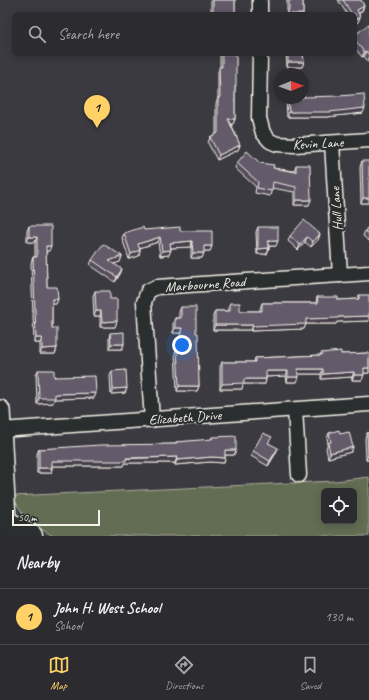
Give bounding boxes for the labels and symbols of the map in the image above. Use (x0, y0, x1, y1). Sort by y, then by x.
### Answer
north arrow (273, 68, 309, 104)
pin: 1 (84, 95, 110, 128)
street label: Kevin Lane (292, 134, 345, 153)
street label: Hull Lane (326, 185, 347, 231)
street label: Marbourne Road (164, 273, 248, 296)
your location (172, 335, 192, 355)
street label: Elizabeth Drive (148, 406, 223, 429)
scale bar (12, 508, 100, 527)

